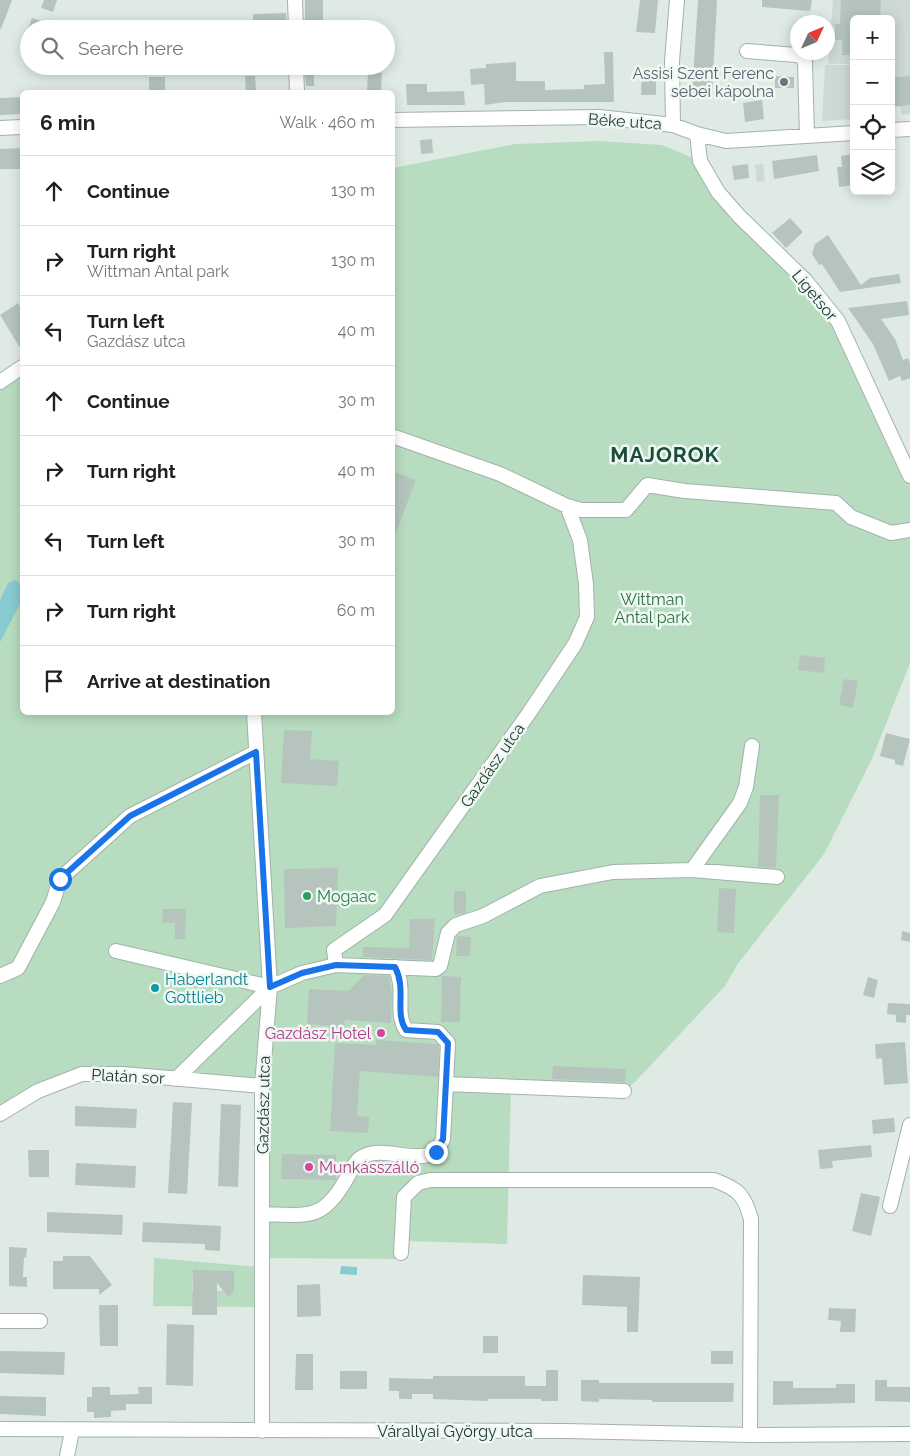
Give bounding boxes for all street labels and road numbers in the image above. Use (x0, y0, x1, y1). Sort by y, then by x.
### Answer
street label: Béke utca (587, 109, 662, 134)
street label: Ligetsor (788, 266, 842, 325)
street label: Gazdász utca (456, 720, 528, 811)
street label: Gazdász utca (253, 1056, 274, 1154)
street label: Platán sor (91, 1065, 165, 1088)
street label: Várallyai György utca (377, 1422, 533, 1441)

